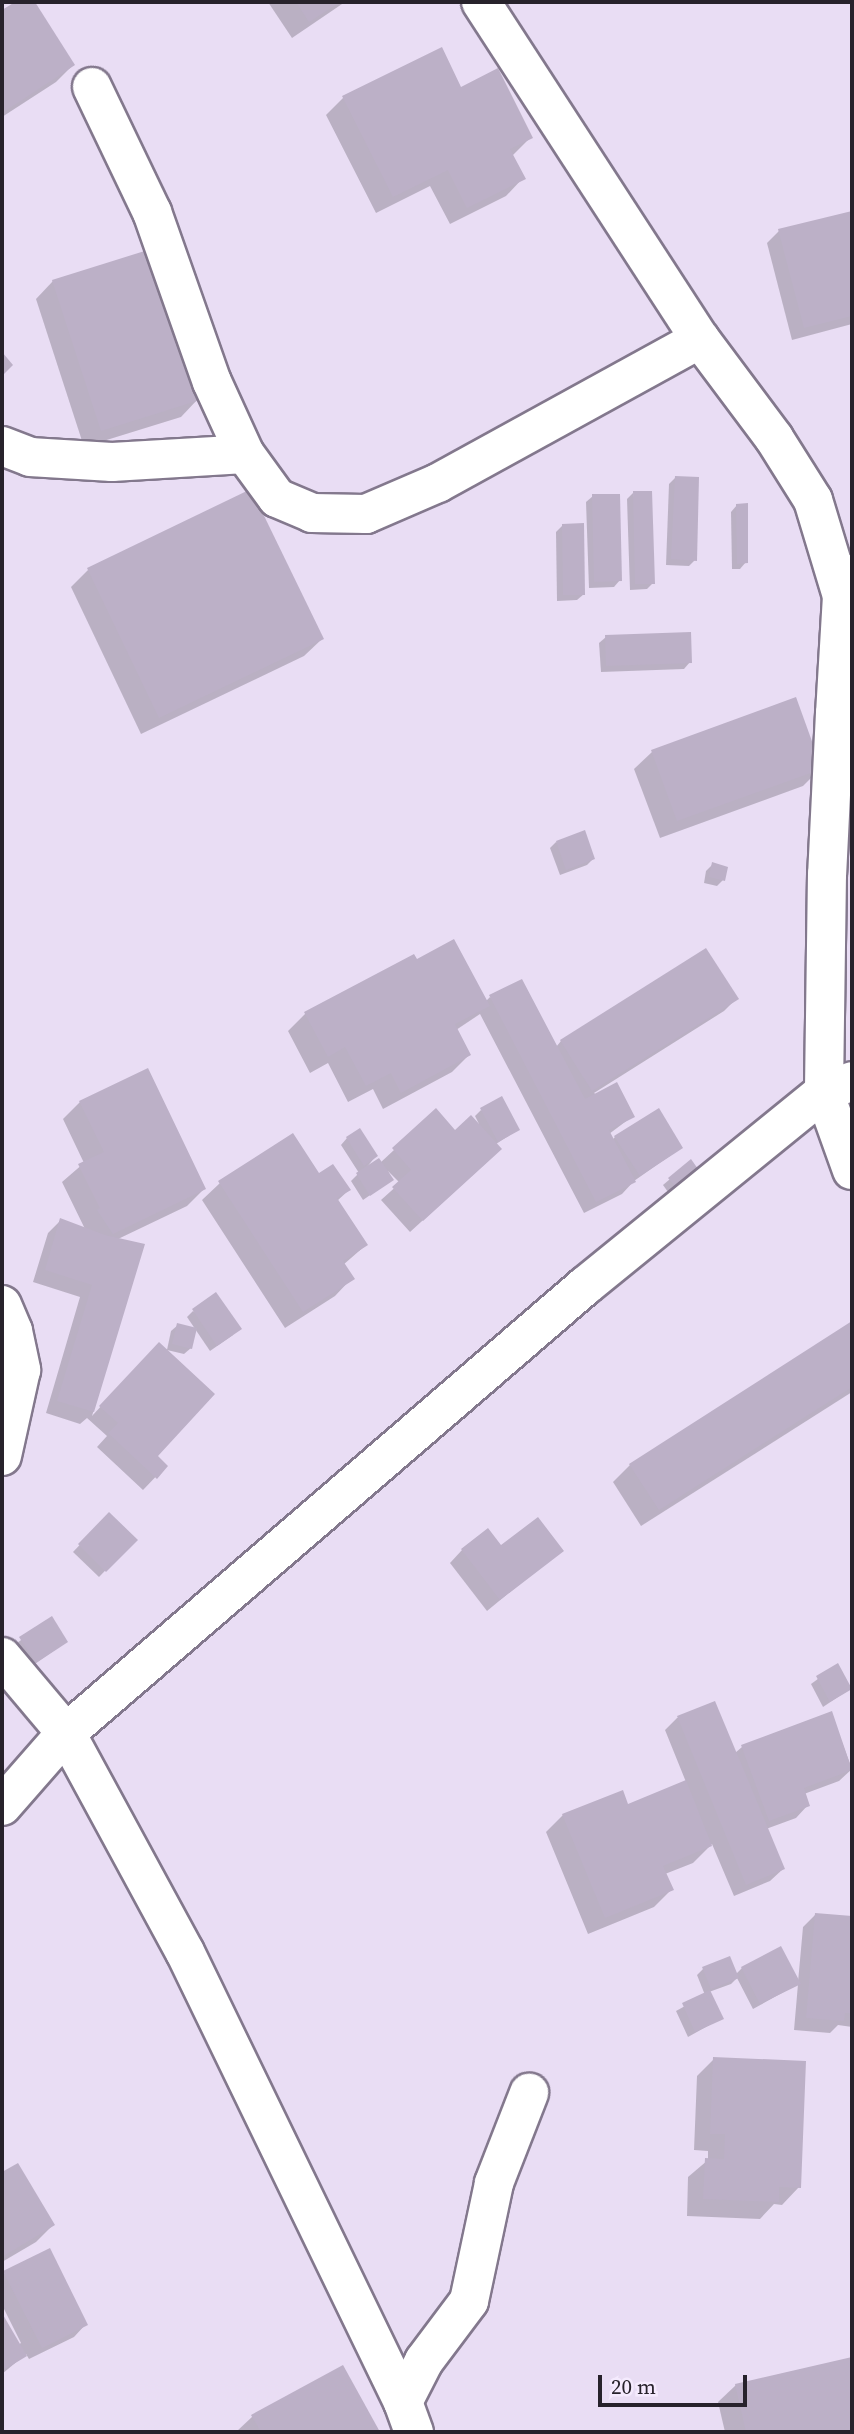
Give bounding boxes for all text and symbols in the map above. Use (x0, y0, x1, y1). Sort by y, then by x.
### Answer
scale bar (602, 2360, 751, 2404)
text: 20 m (611, 2372, 656, 2401)

